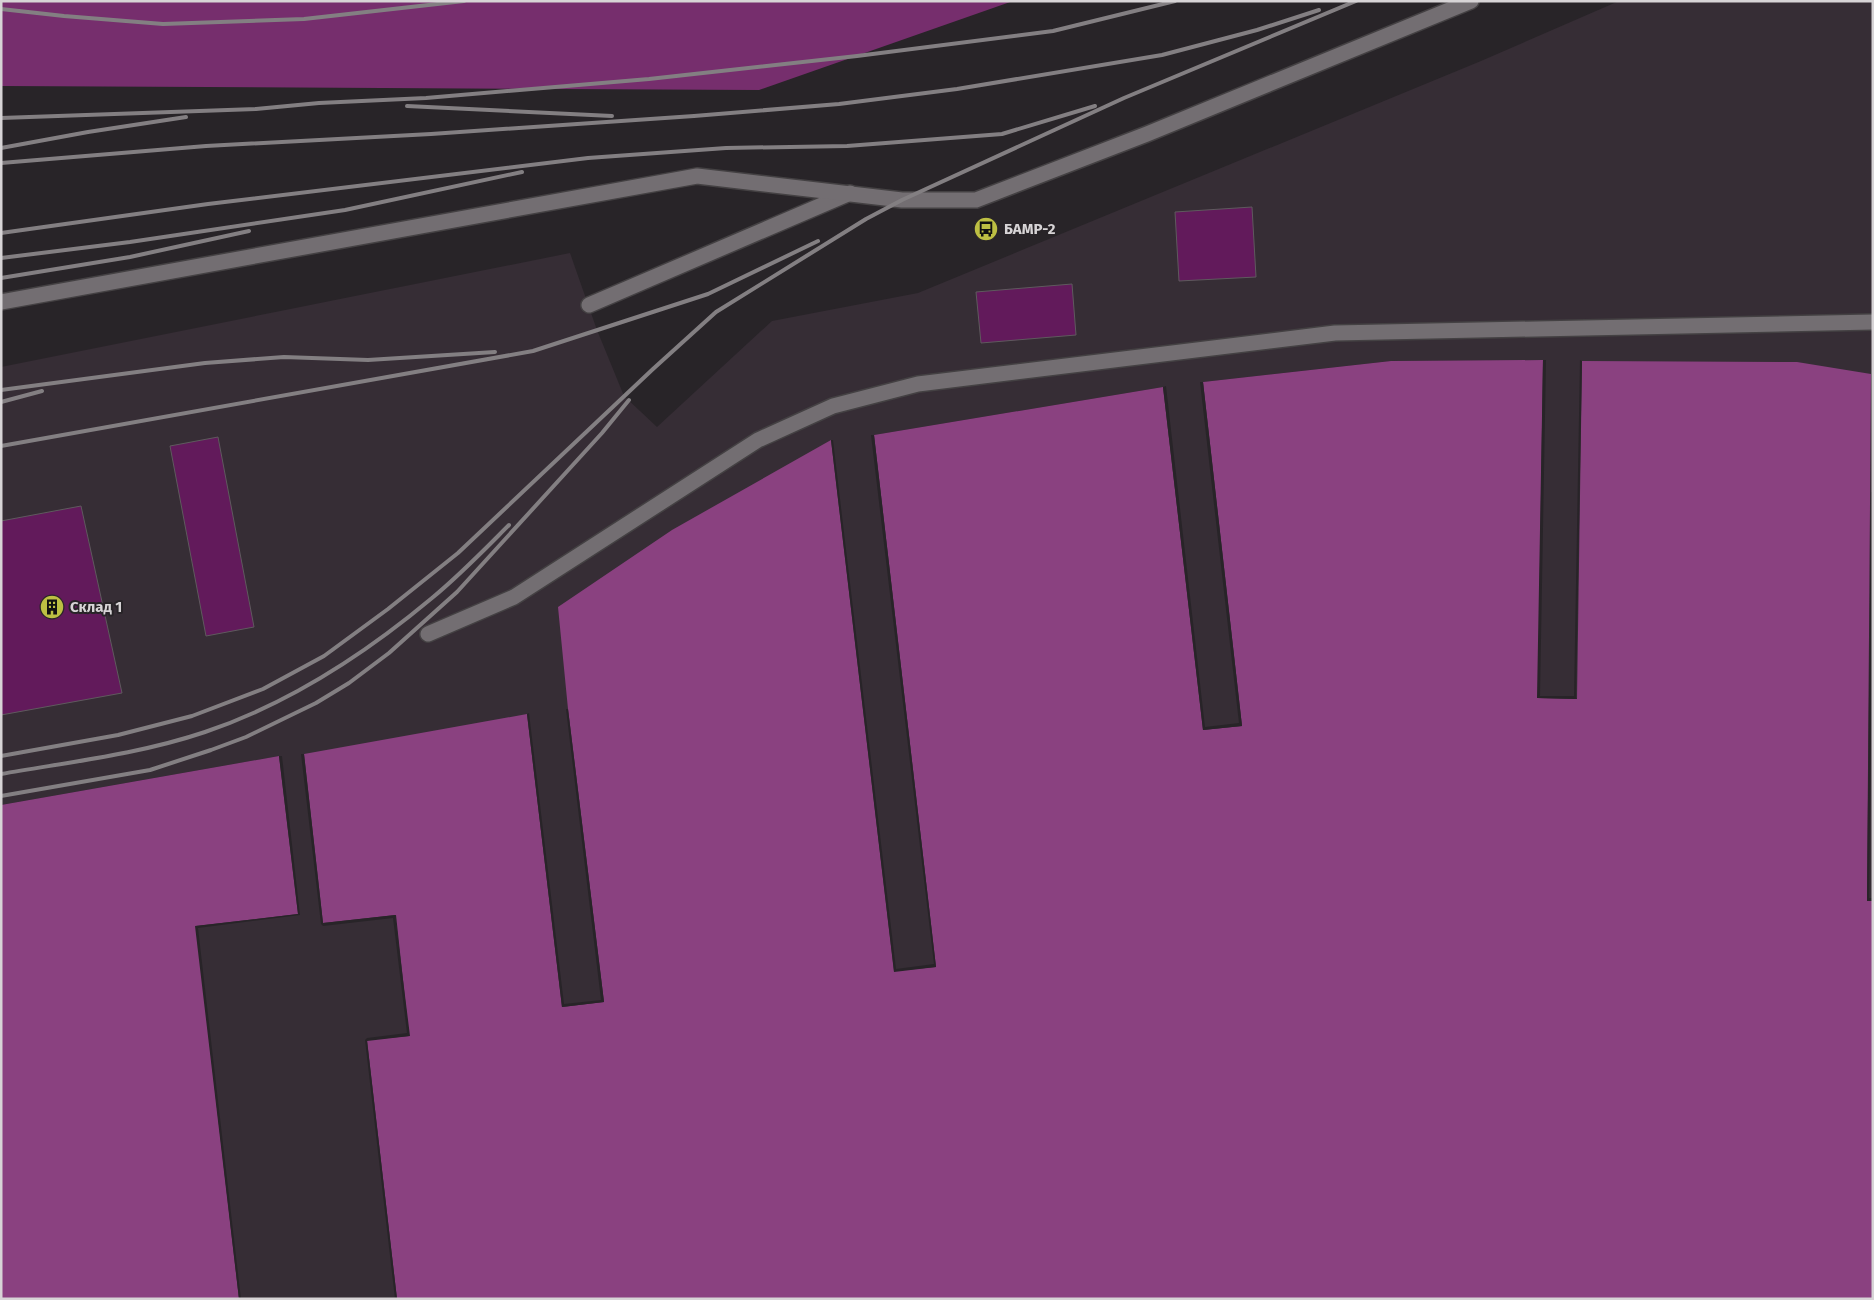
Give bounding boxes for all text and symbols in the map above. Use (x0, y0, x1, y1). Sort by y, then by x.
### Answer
bus stop icon: БАМР-2 (973, 216, 999, 242)
place label: БАМР-2 (1004, 220, 1056, 238)
building icon: Склад 1 (39, 594, 65, 620)
place label: Склад 1 (70, 598, 122, 616)

